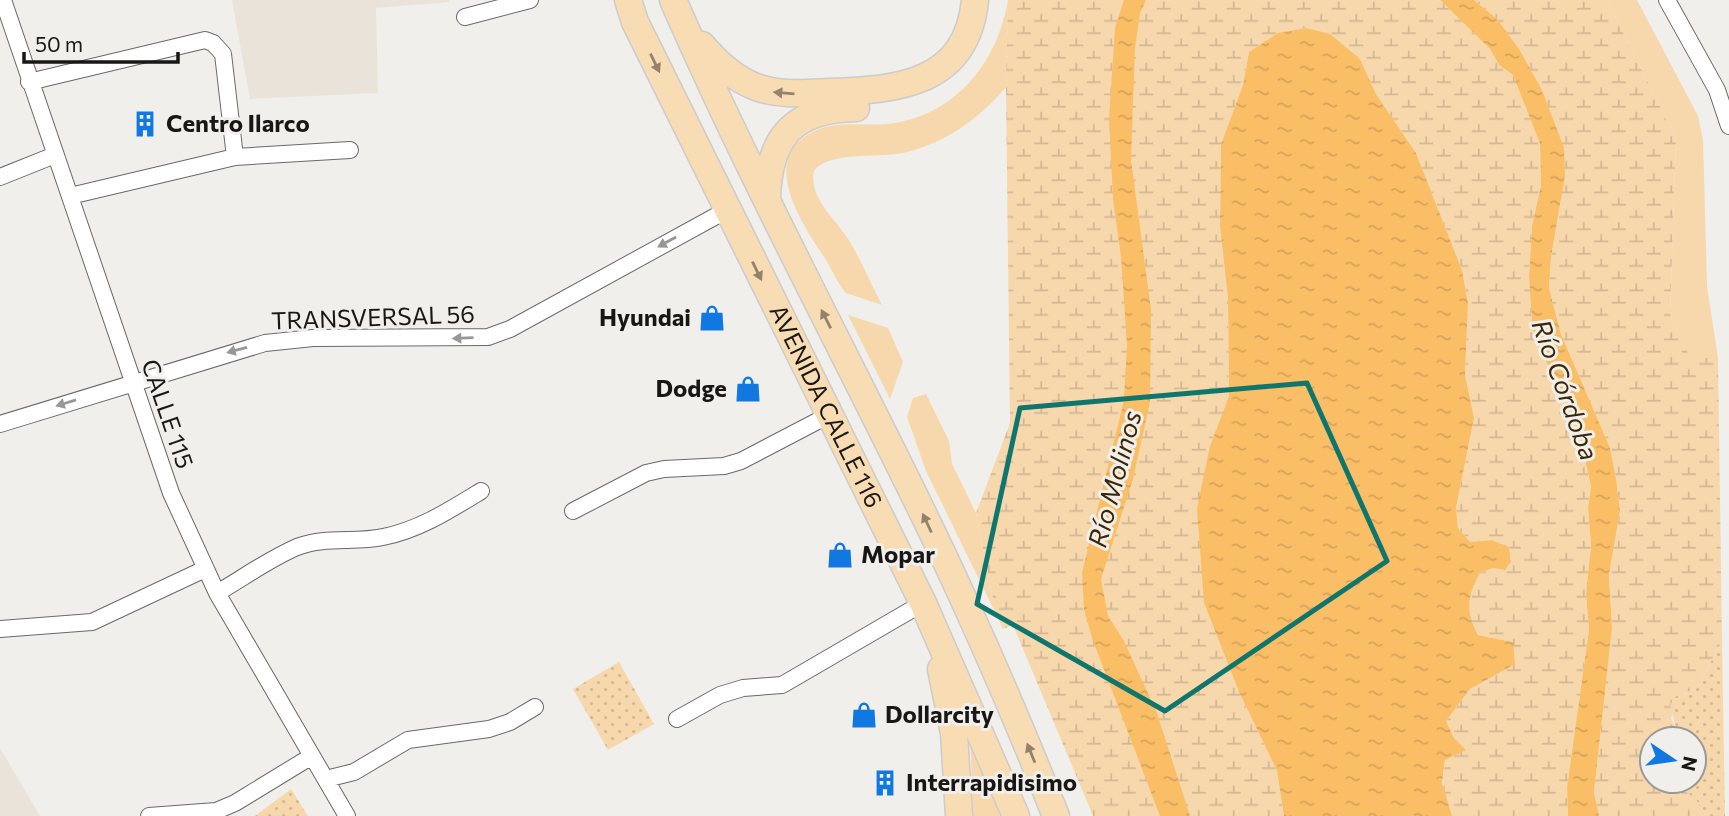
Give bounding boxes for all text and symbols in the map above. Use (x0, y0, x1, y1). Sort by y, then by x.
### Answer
scale bar (24, 21, 178, 65)
text: 50 m (35, 31, 83, 56)
one-way arrow (649, 53, 661, 73)
one-way arrow (772, 87, 794, 98)
place label: Centro Ilarco (166, 108, 310, 137)
building icon: Centro Ilarco (130, 109, 160, 139)
one-way arrow (657, 236, 677, 248)
one-way arrow (752, 261, 763, 281)
street label: TRANSVERSAL 56 (271, 298, 475, 335)
street label: AVENIDA CALLE 116 (764, 299, 889, 512)
place label: Hyundai (599, 302, 691, 331)
shop icon: Hyundai (697, 303, 727, 333)
one-way arrow (821, 309, 832, 329)
water label: Río Córdoba (1527, 315, 1606, 464)
one-way arrow (452, 333, 474, 344)
one-way arrow (226, 345, 248, 356)
street label: CALLE 115 (136, 355, 201, 472)
place label: Dodge (655, 373, 727, 402)
shop icon: Dodge (733, 374, 763, 404)
one-way arrow (56, 398, 77, 409)
water label: Río Molinos (1080, 407, 1147, 550)
one-way arrow (922, 513, 933, 533)
place label: Mopar (861, 539, 935, 568)
shop icon: Mopar (825, 540, 855, 570)
place label: Dollarcity (885, 699, 994, 728)
shop icon: Dollarcity (849, 700, 879, 730)
north arrow (1638, 725, 1708, 795)
one-way arrow (1025, 742, 1036, 763)
text: N (1677, 754, 1703, 773)
place label: Interrapidisimo (906, 767, 1077, 796)
building icon: Interrapidisimo (870, 768, 900, 798)

